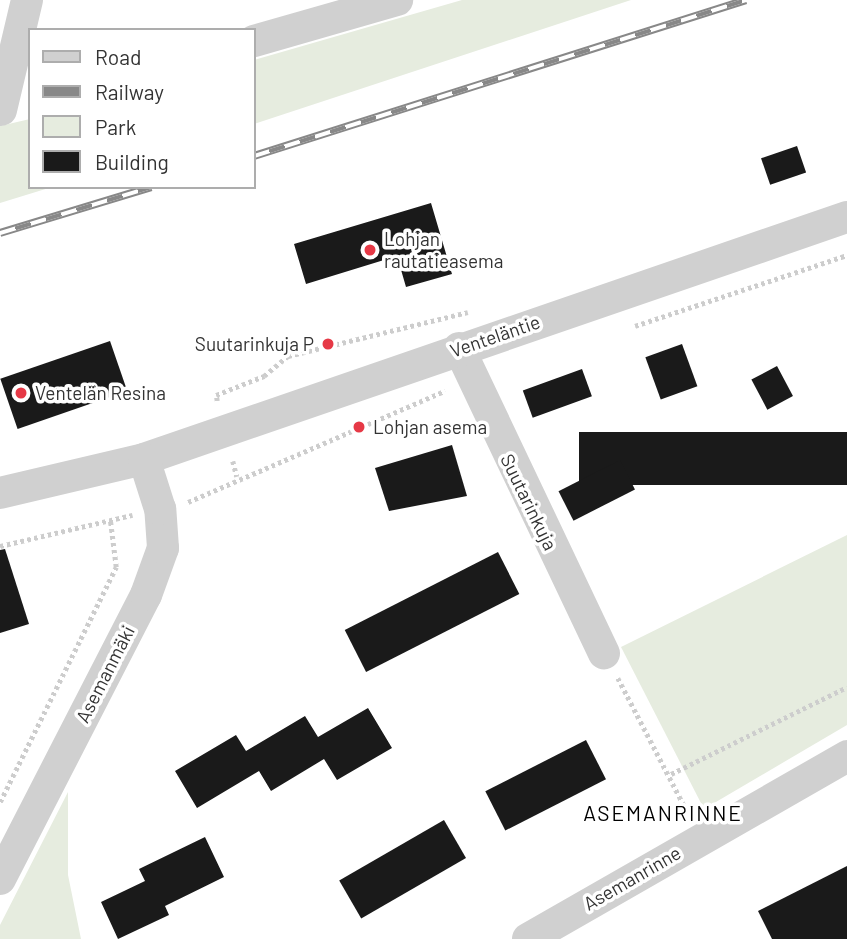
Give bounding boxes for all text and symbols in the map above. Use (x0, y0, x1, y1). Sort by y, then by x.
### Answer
legend (28, 28, 256, 189)
text: Road (95, 44, 141, 69)
text: Railway (95, 79, 164, 104)
text: Park (95, 114, 136, 139)
text: Building (95, 149, 169, 174)
place label: Lohjan rautatieasema (384, 228, 504, 272)
marker: Lohjan rautatieasema (362, 242, 378, 258)
street label: Venteläntie (447, 310, 543, 362)
place label: Suutarinkuja P (195, 333, 314, 355)
marker: Suutarinkuja P (320, 336, 336, 352)
place label: Ventelän Resina (35, 382, 166, 404)
marker: Ventelän Resina (13, 385, 29, 401)
place label: Lohjan asema (373, 416, 487, 438)
marker: Lohjan asema (351, 419, 367, 435)
street label: Suutarinkuja (496, 450, 562, 554)
street label: Asemanmäki (71, 622, 139, 726)
district label: ASEMANRINNE (585, 800, 741, 826)
street label: Asemanrinne (579, 841, 685, 915)

